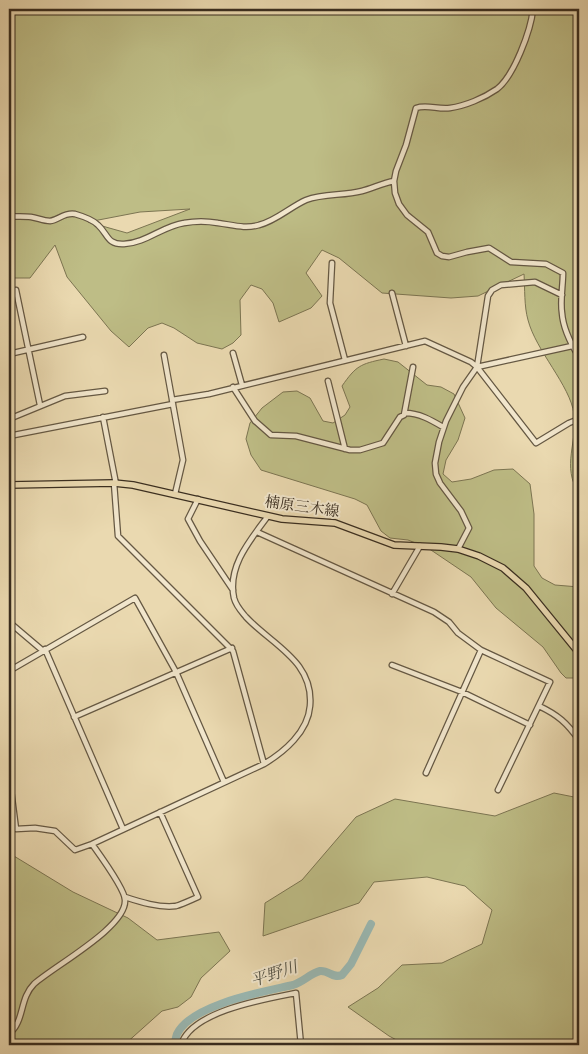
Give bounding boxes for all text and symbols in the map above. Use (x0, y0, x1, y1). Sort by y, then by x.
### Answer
street label: 楠原三木線 (264, 492, 340, 522)
water label: 平野川 (248, 956, 302, 991)

